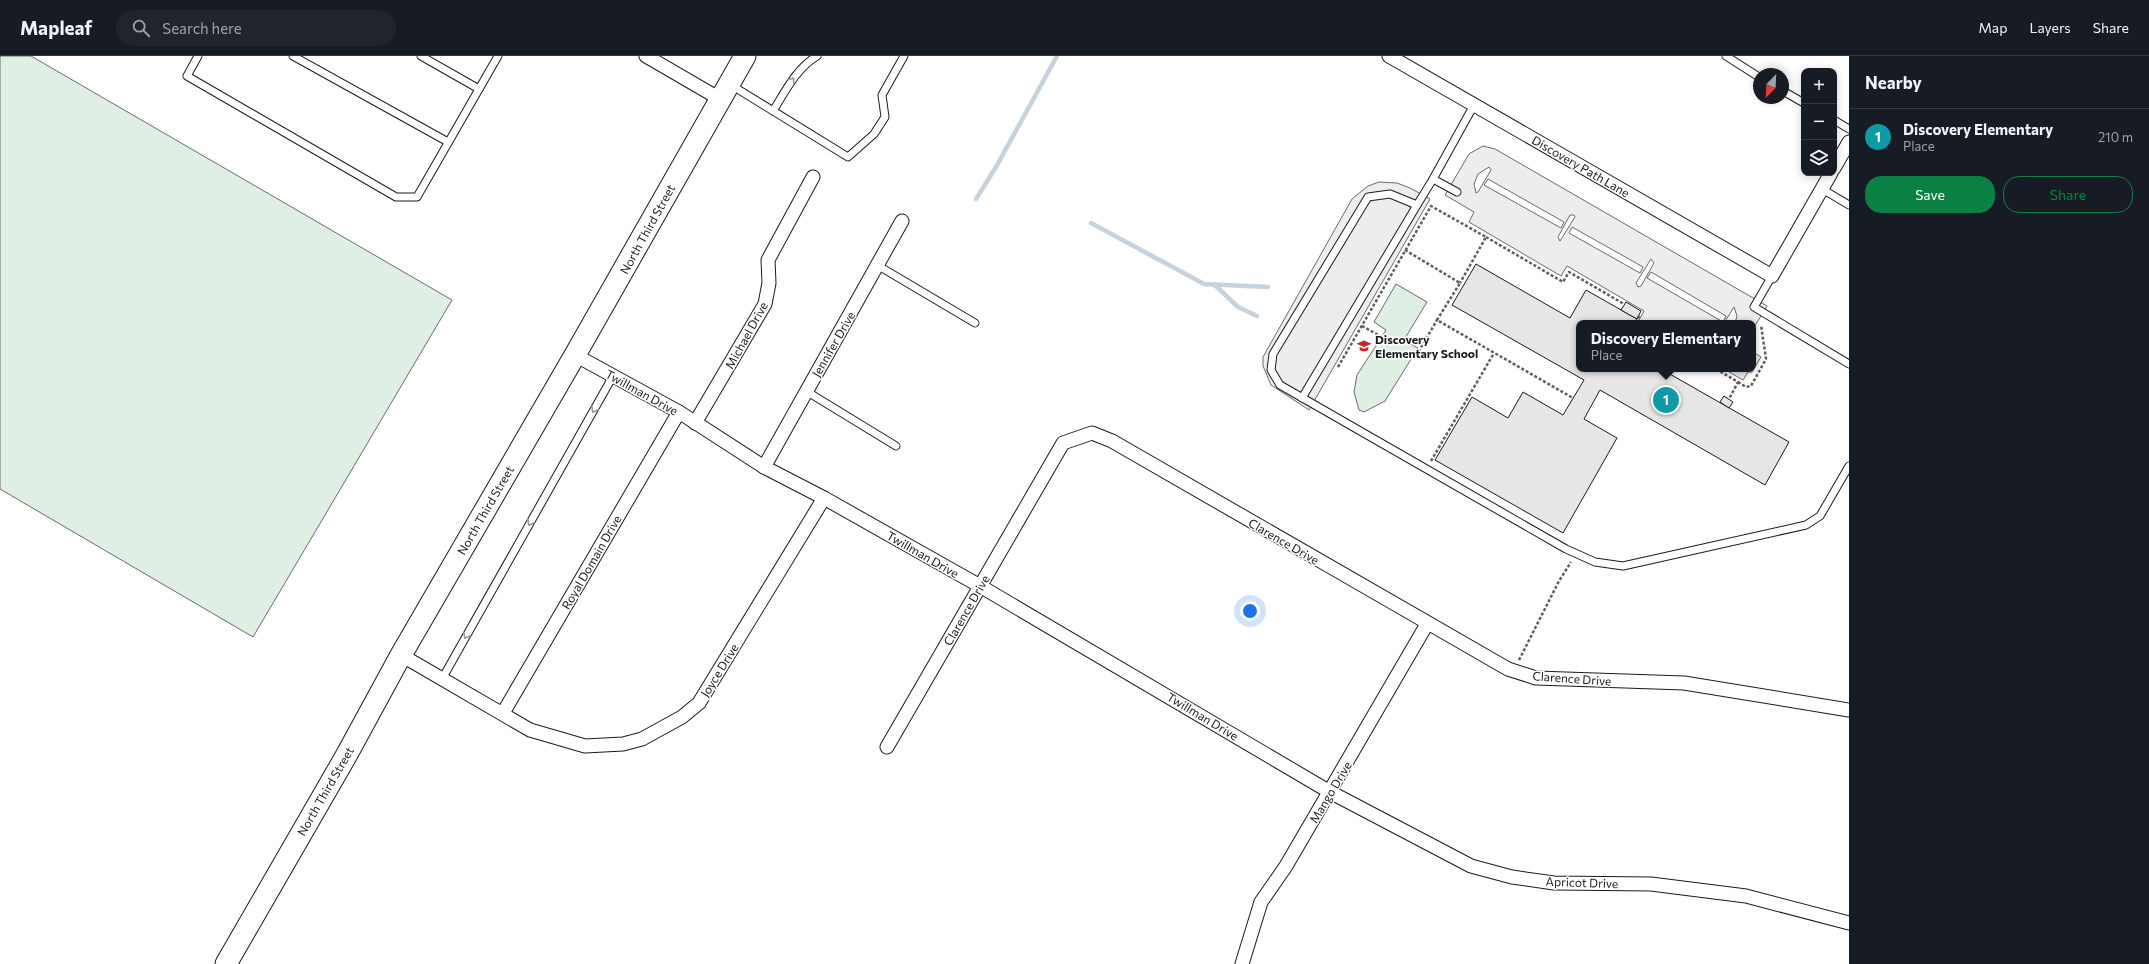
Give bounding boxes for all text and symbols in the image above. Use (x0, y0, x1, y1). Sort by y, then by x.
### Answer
search box (116, 10, 396, 46)
text: Mapleaf (20, 16, 92, 39)
icon: search (130, 17, 152, 39)
text: Search here (162, 19, 242, 37)
text: Map (1979, 19, 2007, 36)
text: Layers (2029, 19, 2071, 36)
text: Share (2093, 19, 2129, 36)
north arrow (1753, 68, 1789, 104)
map controls (1801, 68, 1837, 176)
button: + (1801, 68, 1837, 104)
text: Nearby (1865, 72, 1922, 93)
one-way arrow (787, 78, 794, 85)
button: − (1801, 104, 1837, 140)
text: Discovery Elementary (1903, 120, 2053, 138)
text: 1 (1875, 129, 1881, 145)
text: 210 m (2098, 129, 2133, 145)
street label: Discovery Path Lane (1530, 132, 1632, 200)
text: Place (1903, 138, 1935, 154)
button: layers (1801, 140, 1837, 176)
button: Save (1865, 176, 1995, 213)
button: Share (2003, 176, 2133, 213)
street label: North Third Street (617, 182, 678, 276)
street label: Michael Drive (722, 299, 770, 371)
street label: Jennifer Drive (809, 309, 858, 380)
popup (1576, 320, 1756, 372)
text: Discovery Elementary (1591, 329, 1741, 347)
place label: Discovery Elementary School (1375, 332, 1478, 360)
school or university icon: Discovery Elementary School (1356, 338, 1372, 354)
text: Place (1591, 347, 1622, 363)
street label: Twillman Drive (603, 366, 681, 418)
pin: 1 (1653, 385, 1679, 415)
one-way arrow (591, 406, 598, 413)
street label: North Third Street (454, 463, 516, 557)
street label: Royal Domain Drive (558, 512, 624, 612)
street label: Clarence Drive (1246, 515, 1322, 567)
one-way arrow (527, 519, 534, 526)
street label: Twillman Drive (885, 528, 961, 580)
street label: Clarence Drive (940, 572, 992, 648)
your location (1240, 601, 1260, 621)
one-way arrow (463, 632, 470, 639)
street label: Joyce Drive (697, 641, 742, 700)
street label: Clarence Drive (1532, 668, 1612, 688)
street label: Twillman Drive (1165, 689, 1241, 743)
street label: North Third Street (294, 744, 356, 838)
street label: Mango Drive (1306, 759, 1354, 825)
street label: Apricot Drive (1546, 874, 1618, 890)

